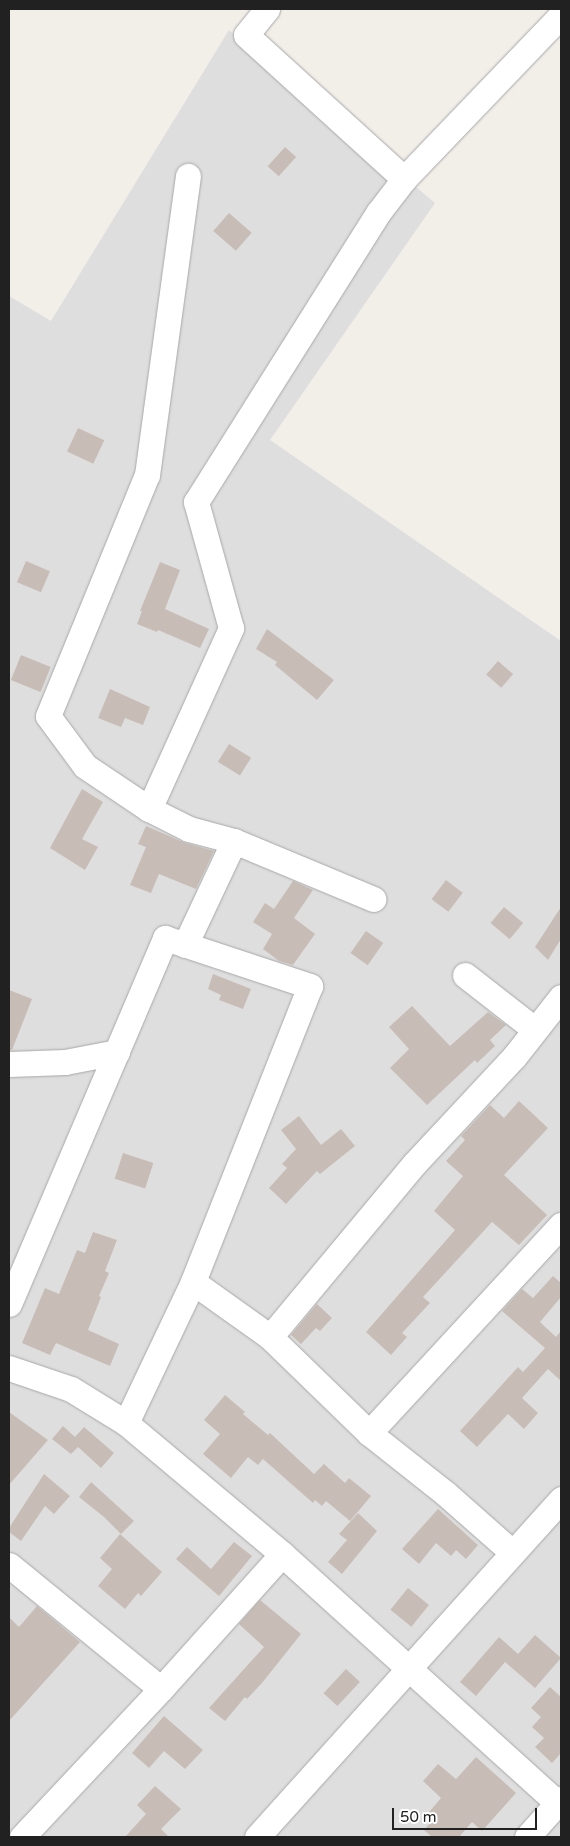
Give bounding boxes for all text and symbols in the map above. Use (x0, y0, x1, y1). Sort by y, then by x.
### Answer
scale bar (395, 1798, 540, 1830)
text: 50 m (400, 1808, 437, 1826)

